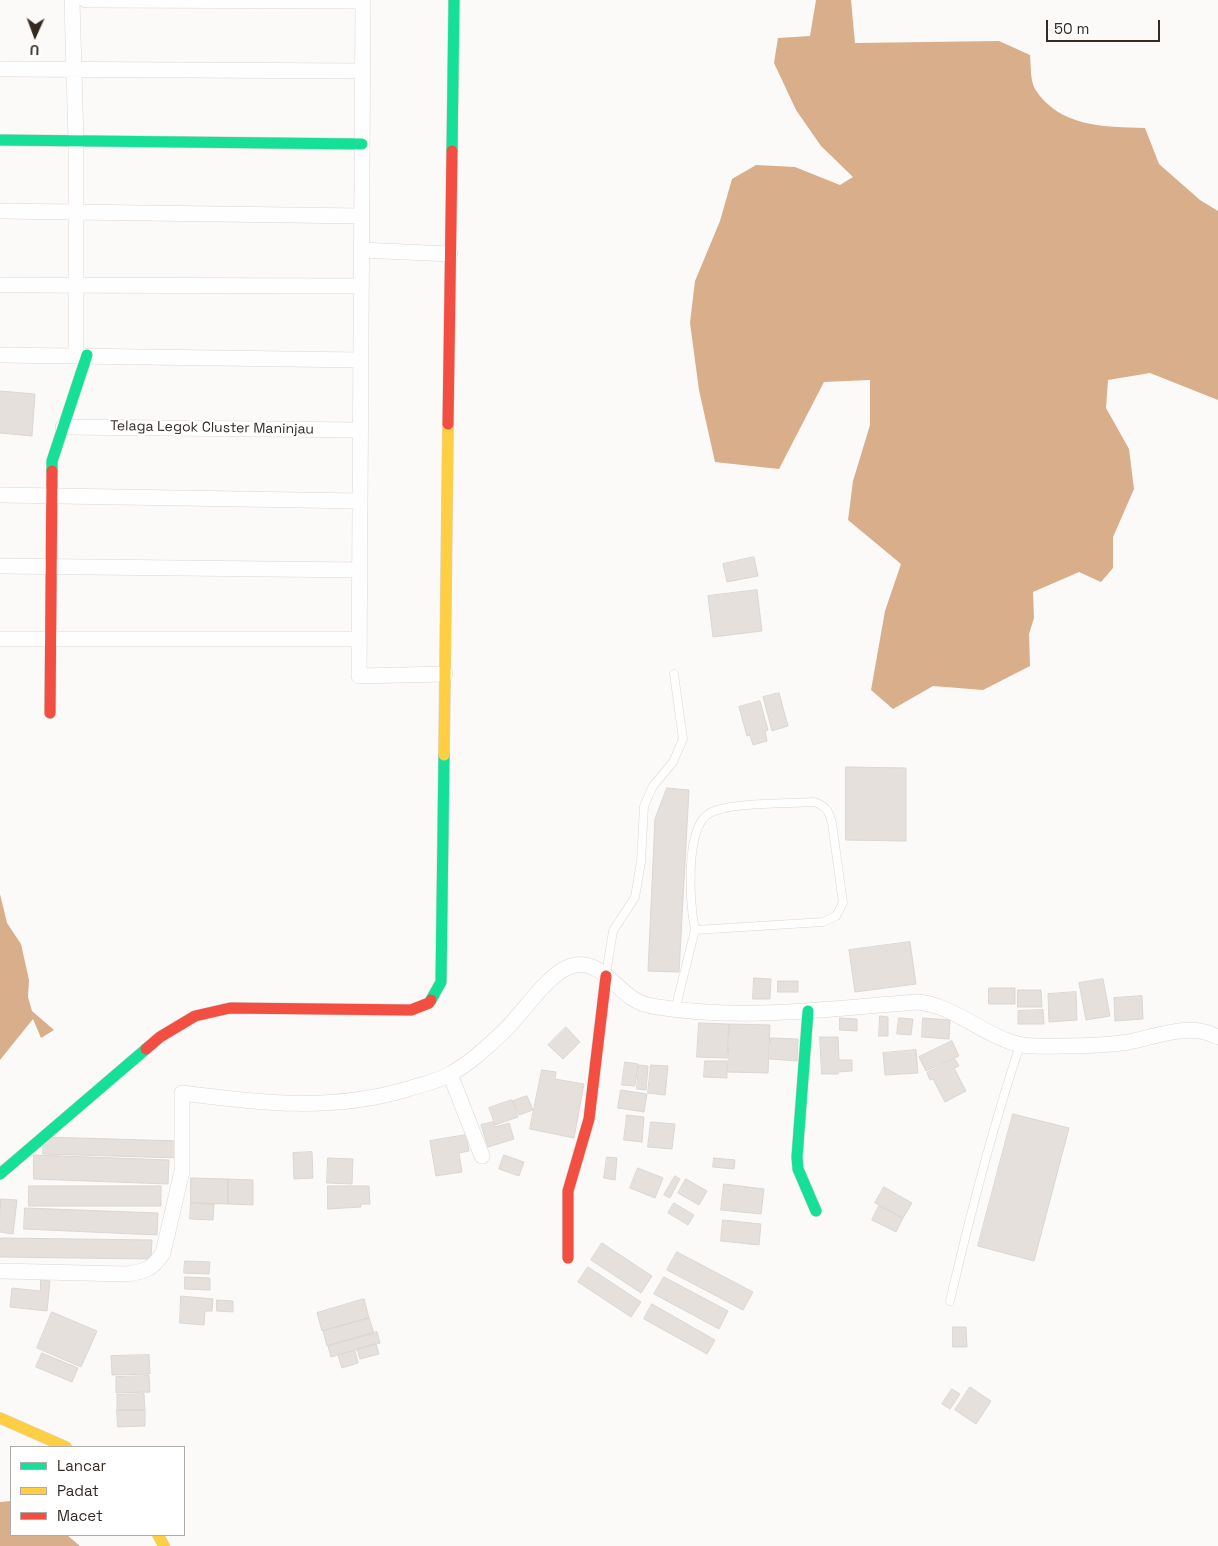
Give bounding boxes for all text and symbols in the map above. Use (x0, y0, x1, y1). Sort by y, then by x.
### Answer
north arrow (10, 10, 60, 60)
scale bar (1048, 10, 1162, 42)
text: 50 m (1054, 19, 1089, 38)
text: U (29, 41, 40, 59)
street label: Telaga Legok Cluster Maninjau (110, 418, 314, 438)
legend (10, 1446, 185, 1536)
text: Lancar (57, 1456, 106, 1475)
text: Padat (57, 1481, 99, 1500)
text: Macet (57, 1506, 103, 1525)

